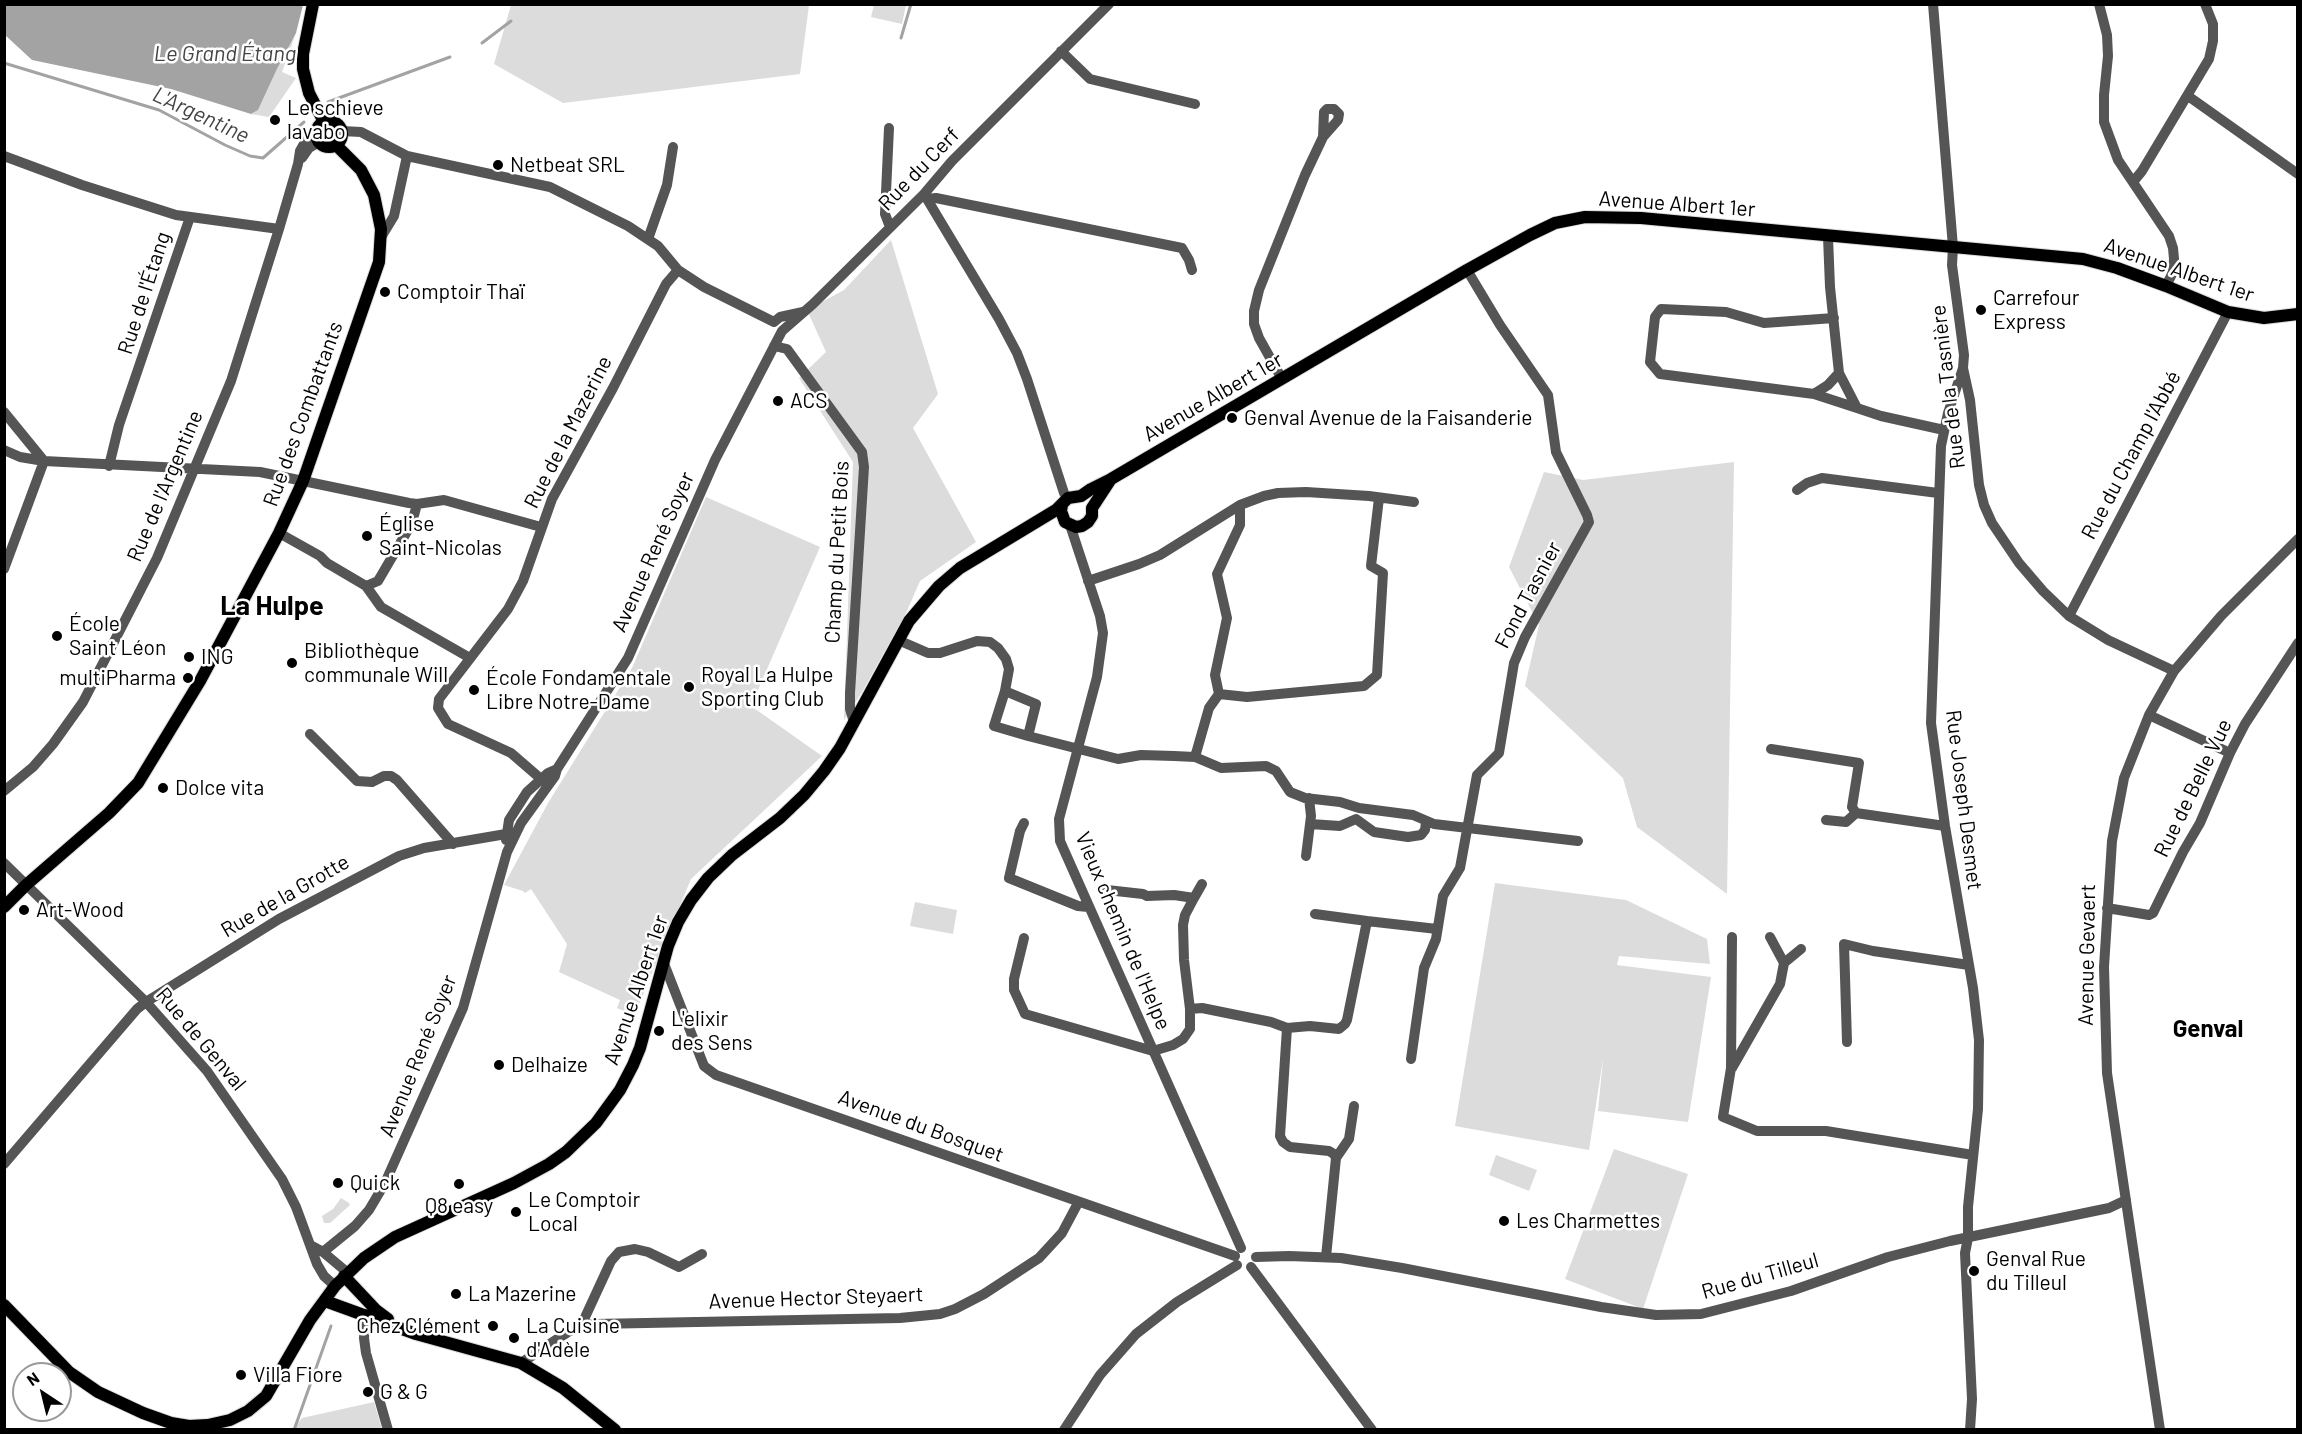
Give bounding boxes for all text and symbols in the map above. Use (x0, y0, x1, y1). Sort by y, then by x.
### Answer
water label: Le Grand Étang (154, 41, 296, 67)
water label: L'Argentine (149, 81, 253, 149)
place label: Le schieve lavabo (287, 95, 384, 145)
marker: Le schieve lavabo (268, 113, 282, 127)
street label: Rue du Cerf (873, 122, 965, 216)
place label: Netbeat SRL (510, 152, 625, 178)
marker: Netbeat SRL (491, 158, 505, 172)
street label: Avenue Albert 1er (1598, 186, 1756, 222)
street label: Rue de l'Étang (112, 228, 176, 358)
street label: Avenue Albert 1er (2101, 233, 2257, 307)
place label: Comptoir Thaï (397, 279, 525, 305)
marker: Comptoir Thaï (378, 285, 392, 299)
place label: Carrefour Express (1993, 285, 2079, 335)
street label: Rue de la Tasnière (1925, 303, 1971, 471)
marker: Carrefour Express (1974, 303, 1988, 317)
street label: Rue des Combattants (258, 318, 348, 510)
street label: Avenue Albert 1er (1139, 347, 1287, 447)
street label: Rue de la Mazerine (519, 352, 617, 512)
street label: Rue du Champ l'Abbé (2076, 366, 2186, 544)
place label: ACS (790, 388, 828, 414)
marker: ACS (771, 394, 785, 408)
place label: Genval Avenue de la Faisanderie (1244, 405, 1532, 431)
street label: Rue de l'Argentine (122, 407, 208, 565)
marker: Genval Avenue de la Faisanderie (1225, 411, 1239, 425)
street label: Champ du Petit Bois (820, 460, 854, 644)
street label: Avenue René Soyer (606, 468, 700, 636)
place label: Église Saint-Nicolas (379, 511, 502, 561)
marker: Église Saint-Nicolas (360, 529, 374, 543)
street label: Fond Tasnier (1489, 537, 1567, 653)
district label: La Hulpe (220, 590, 324, 622)
place label: École Saint Léon (69, 611, 166, 661)
marker: École Saint Léon (50, 629, 64, 643)
place label: Bibliothèque communale Will (304, 638, 448, 688)
place label: ING (201, 644, 234, 670)
marker: ING (182, 650, 196, 664)
marker: Bibliothèque communale Will (285, 656, 299, 670)
place label: Royal La Hulpe Sporting Club (701, 662, 833, 712)
place label: multiPharma (59, 665, 176, 691)
place label: École Fondamentale Libre Notre-Dame (486, 665, 671, 715)
marker: multiPharma (181, 671, 195, 685)
marker: Royal La Hulpe Sporting Club (682, 680, 696, 694)
marker: École Fondamentale Libre Notre-Dame (467, 683, 481, 697)
street label: Rue Joseph Desmet (1940, 708, 1988, 892)
street label: Rue de Belle Vue (2149, 715, 2237, 861)
place label: Dolce vita (175, 775, 264, 801)
marker: Dolce vita (156, 781, 170, 795)
street label: Vieux chemin de l'Helpe (1070, 828, 1176, 1034)
street label: Rue de la Grotte (216, 849, 354, 943)
street label: Avenue Gevaert (2073, 884, 2101, 1026)
place label: Art-Wood (36, 897, 124, 923)
marker: Art-Wood (17, 903, 31, 917)
street label: Avenue Albert 1er (599, 912, 673, 1068)
street label: Avenue René Soyer (374, 971, 462, 1141)
street label: Rue de Genval (151, 982, 251, 1096)
place label: L'elixir des Sens (671, 1006, 753, 1056)
district label: Genval (2173, 1015, 2243, 1043)
marker: L'elixir des Sens (652, 1024, 666, 1038)
place label: Delhaize (511, 1052, 588, 1078)
marker: Delhaize (492, 1058, 506, 1072)
street label: Avenue du Bosquet (835, 1084, 1007, 1168)
place label: Quick (350, 1170, 400, 1196)
marker: Quick (331, 1176, 345, 1190)
marker: Q8 easy (452, 1177, 466, 1191)
place label: Le Comptoir Local (528, 1187, 640, 1237)
place label: Q8 easy (425, 1193, 493, 1219)
marker: Le Comptoir Local (509, 1205, 523, 1219)
place label: Les Charmettes (1516, 1208, 1660, 1234)
marker: Les Charmettes (1497, 1214, 1511, 1228)
place label: Genval Rue du Tilleul (1986, 1246, 2086, 1296)
street label: Rue du Tilleul (1699, 1247, 1821, 1305)
marker: Genval Rue du Tilleul (1967, 1264, 1981, 1278)
place label: La Mazerine (468, 1281, 577, 1307)
street label: Avenue Hector Steyaert (708, 1282, 924, 1314)
marker: La Mazerine (449, 1287, 463, 1301)
place label: Chez Clément (356, 1313, 481, 1339)
place label: La Cuisine d'Adèle (526, 1313, 620, 1363)
marker: Chez Clément (486, 1319, 500, 1333)
marker: La Cuisine d'Adèle (507, 1331, 521, 1345)
north arrow (12, 1362, 72, 1422)
place label: Villa Fiore (253, 1362, 343, 1388)
text: N (23, 1368, 42, 1389)
marker: Villa Fiore (234, 1368, 248, 1382)
place label: G & G (380, 1379, 428, 1405)
marker: G & G (361, 1385, 375, 1399)

